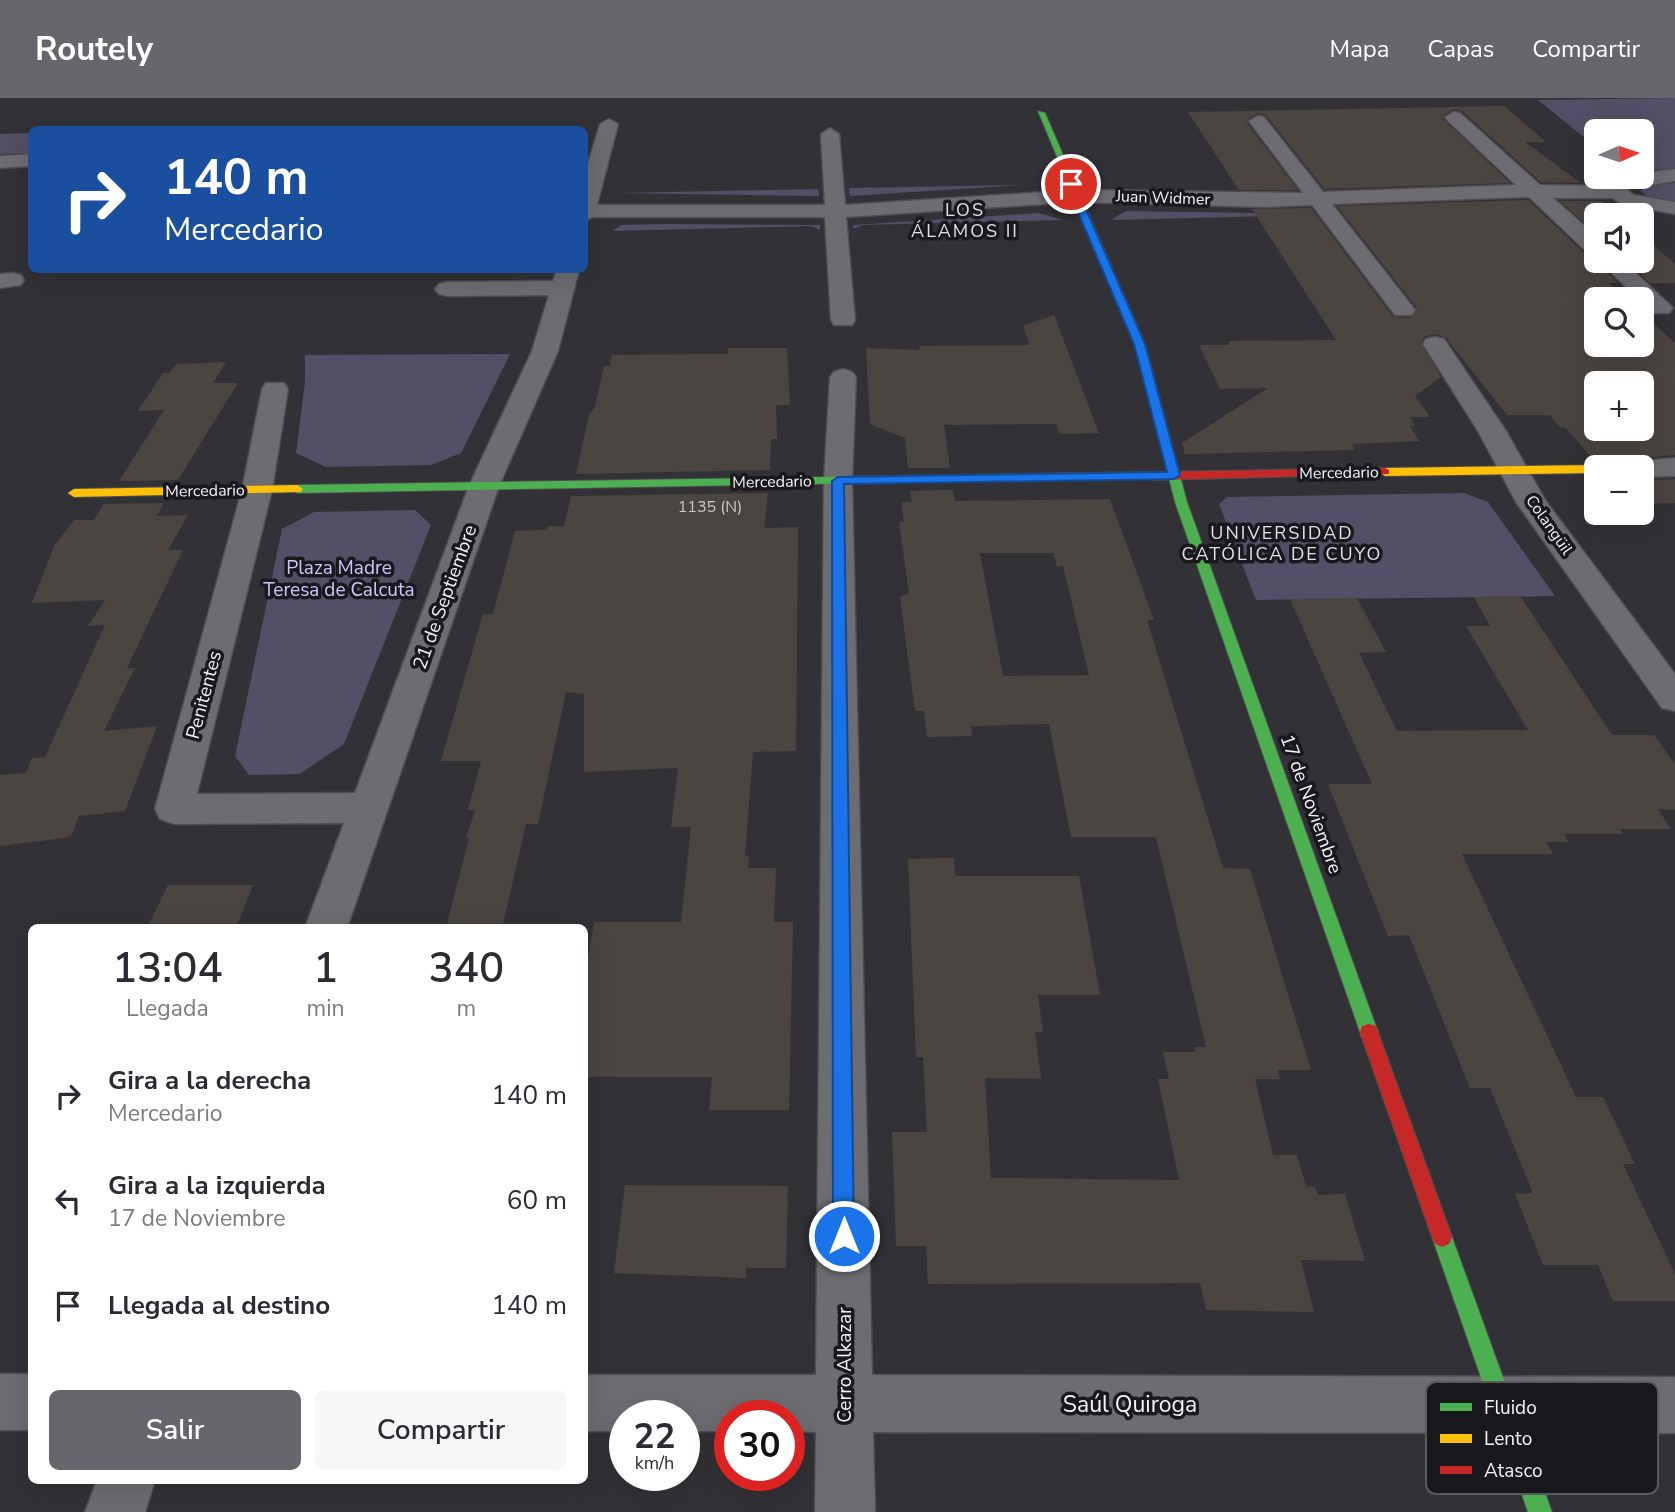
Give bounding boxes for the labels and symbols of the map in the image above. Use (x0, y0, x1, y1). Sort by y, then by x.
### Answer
north arrow (1584, 119, 1654, 189)
pin (1041, 154, 1101, 214)
street label: Juan Widmer (1114, 185, 1211, 211)
district label: LOS ÁLAMOS II (911, 198, 1019, 243)
street label: Mercedario (1299, 461, 1379, 485)
street label: Mercedario (732, 470, 812, 494)
street label: Mercedario (165, 479, 245, 503)
street label: Colangüil (1520, 491, 1578, 559)
house number: 1135 (N) (678, 496, 742, 518)
street label: 21 de Septiembre (407, 521, 483, 673)
district label: UNIVERSIDAD CATÓLICA DE CUYO (1182, 521, 1382, 566)
park label: Plaza Madre Teresa de Calcuta (263, 555, 415, 603)
street label: Penitentes (180, 648, 228, 742)
street label: 17 de Noviembre (1274, 731, 1348, 877)
position arrow (807, 1199, 881, 1273)
street label: Cerro Alkazar (832, 1307, 858, 1423)
legend (1426, 1382, 1658, 1494)
street label: Saúl Quiroga (1063, 1389, 1197, 1420)
text: Fluido (1484, 1395, 1537, 1421)
speed limit sign: 30 (714, 1400, 805, 1491)
text: Lento (1484, 1426, 1532, 1452)
text: Atasco (1484, 1458, 1543, 1484)

